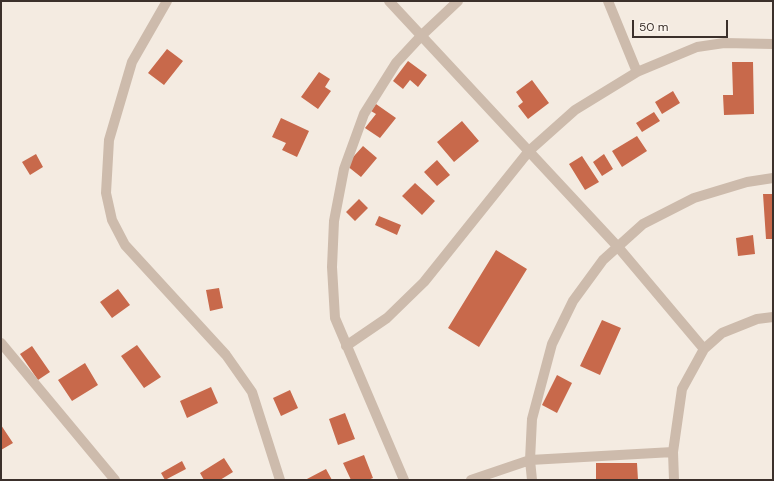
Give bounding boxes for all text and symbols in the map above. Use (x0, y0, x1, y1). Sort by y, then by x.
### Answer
scale bar (634, 12, 730, 38)
text: 50 m (639, 19, 668, 35)

